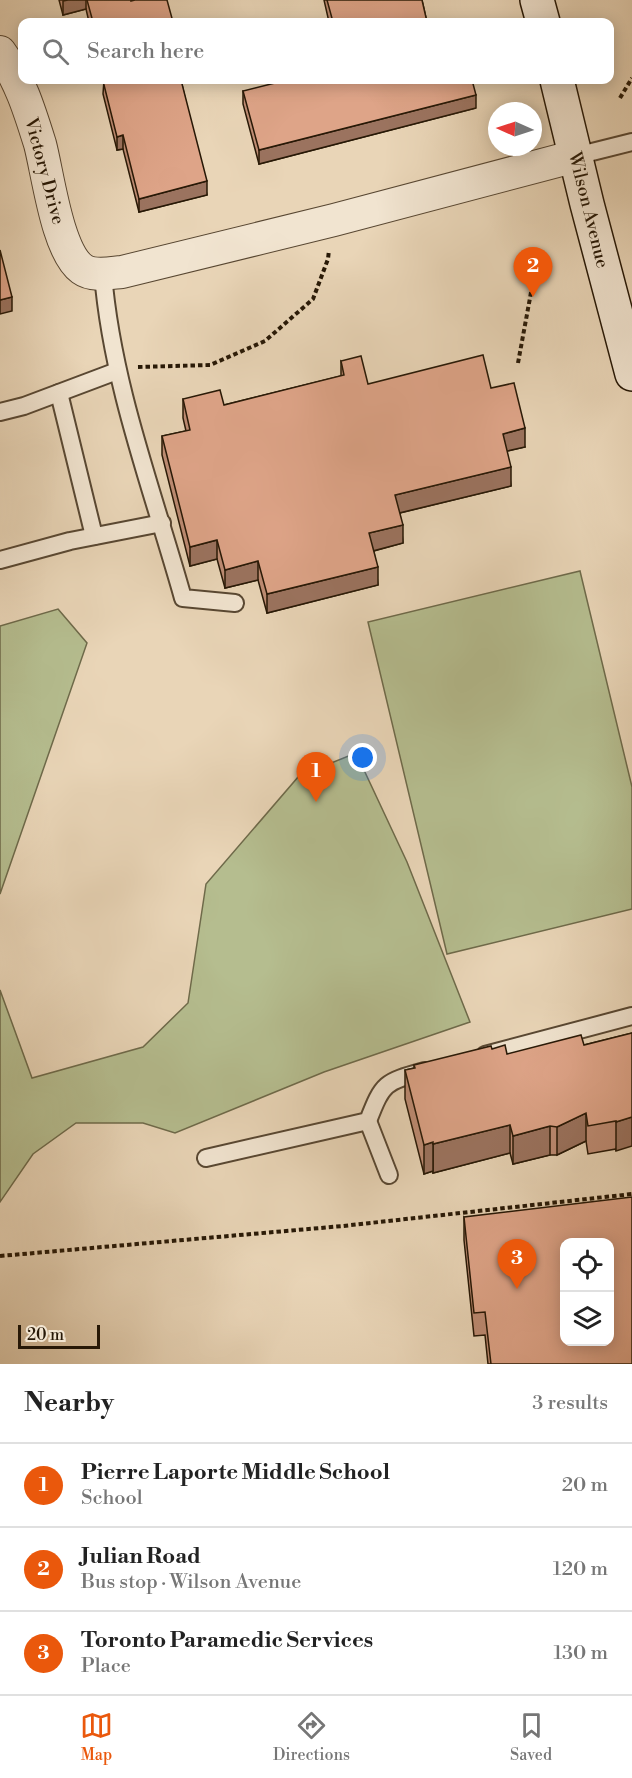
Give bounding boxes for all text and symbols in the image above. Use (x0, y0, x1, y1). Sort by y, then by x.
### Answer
search box (18, 18, 614, 84)
icon: search (39, 35, 72, 68)
text: Search here (87, 38, 204, 65)
north arrow (488, 102, 542, 156)
street label: Victory Drive (19, 114, 70, 227)
street label: Wilson Avenue (563, 149, 614, 270)
pin: 2 (514, 248, 552, 297)
your location (348, 743, 377, 772)
pin: 1 (296, 752, 336, 802)
map controls (560, 1238, 614, 1346)
button: locate (560, 1238, 614, 1292)
pin: 3 (498, 1240, 536, 1289)
button: layers (560, 1292, 614, 1346)
scale bar (18, 1322, 100, 1350)
text: 20 m (27, 1325, 64, 1345)
text: Nearby (24, 1387, 114, 1419)
text: 3 results (532, 1391, 608, 1416)
text: Pierre Laporte Middle School (81, 1459, 390, 1486)
text: 1 (39, 1473, 48, 1498)
text: 20 m (562, 1473, 608, 1498)
text: School (81, 1486, 143, 1511)
text: Julian Road (81, 1543, 201, 1570)
text: 2 (37, 1557, 50, 1582)
text: 120 m (553, 1557, 608, 1582)
text: Bus stop · Wilson Avenue (81, 1570, 301, 1595)
text: Toronto Paramedic Services (81, 1627, 373, 1654)
text: 3 (37, 1641, 50, 1666)
text: 130 m (553, 1641, 608, 1666)
text: Place (81, 1654, 131, 1679)
tab: Map (80, 1709, 113, 1765)
tab: Directions (273, 1709, 350, 1765)
tab: Saved (510, 1709, 552, 1765)

